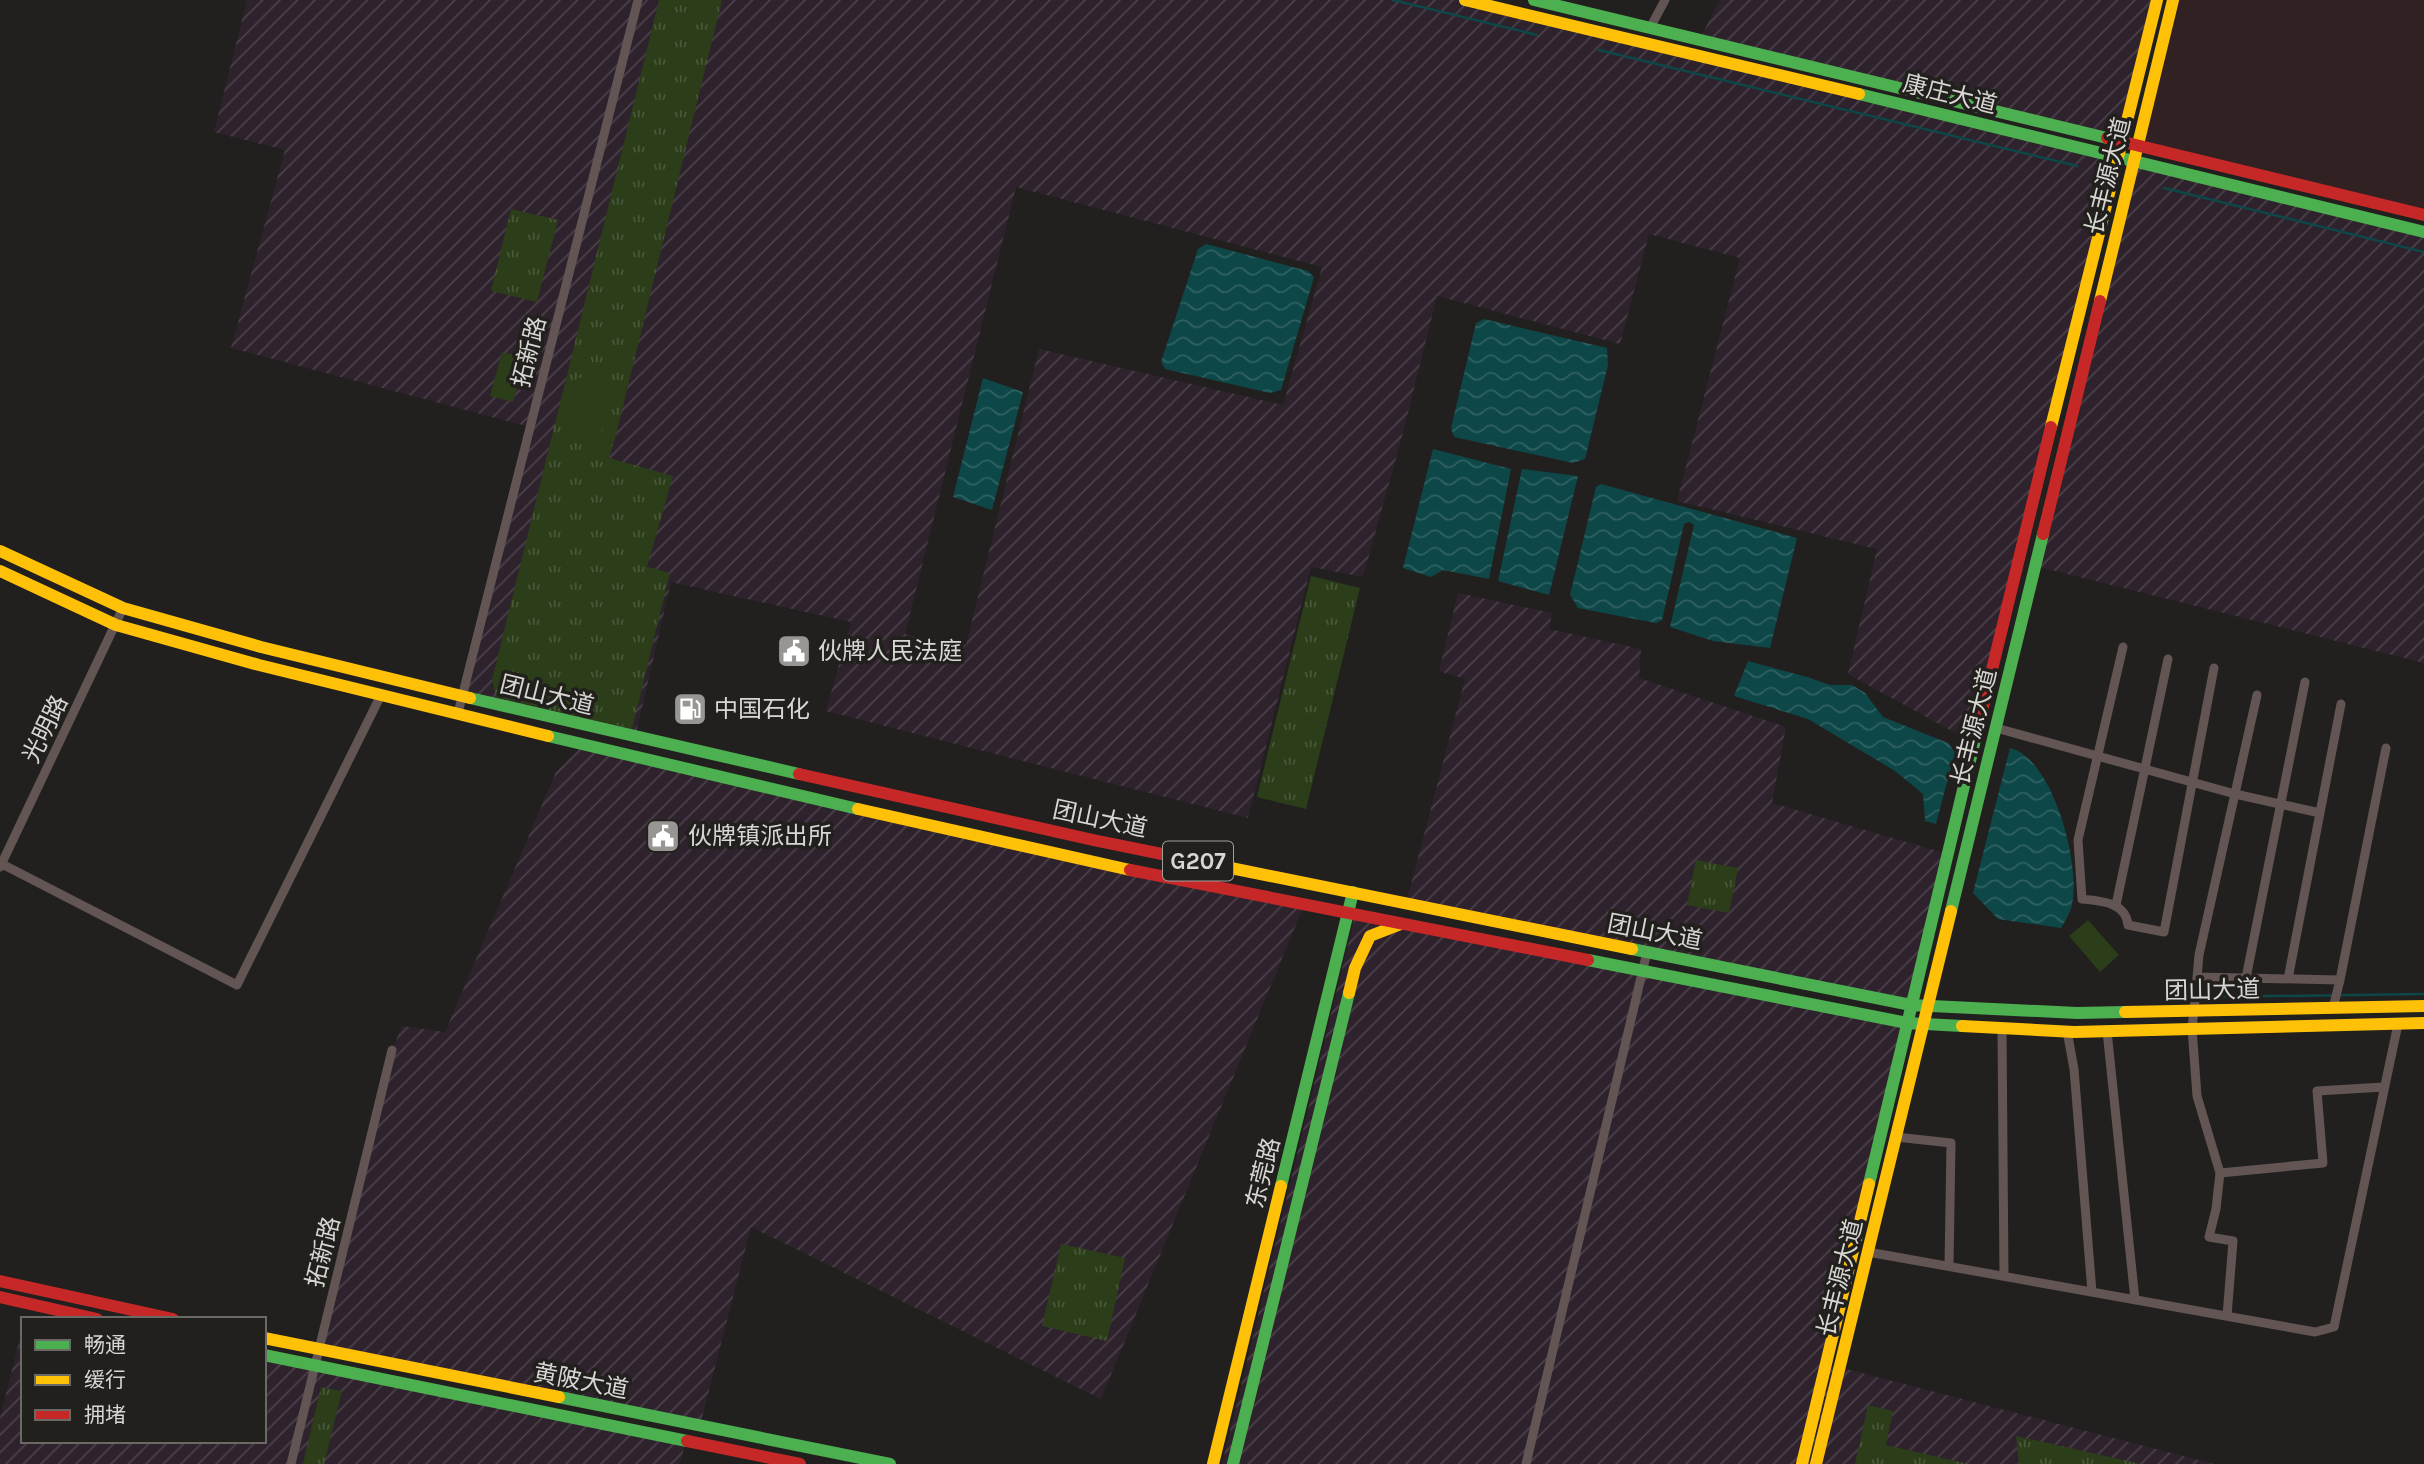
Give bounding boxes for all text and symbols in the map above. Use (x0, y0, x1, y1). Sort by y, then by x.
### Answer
street label: 康庄大道 (1900, 69, 2000, 119)
street label: 长丰源大道 (2080, 114, 2136, 238)
street label: 拓新路 (507, 314, 551, 390)
public building icon: 伙牌人民法庭 (775, 632, 813, 670)
place label: 伙牌人民法庭 (818, 637, 962, 665)
street label: 长丰源大道 (1946, 665, 2002, 789)
street label: 团山大道 (497, 670, 597, 720)
fuel station icon: 中国石化 (671, 690, 709, 728)
street label: 光明路 (17, 691, 73, 767)
place label: 中国石化 (714, 695, 810, 723)
street label: 团山大道 (1050, 795, 1150, 843)
public building icon: 伙牌镇派出所 (644, 817, 682, 855)
place label: 伙牌镇派出所 (688, 822, 832, 850)
road number: G207 (1163, 842, 1233, 880)
street label: 团山大道 (1605, 909, 1705, 955)
street label: 团山大道 (2164, 975, 2260, 1005)
street label: 东莞路 (1241, 1135, 1285, 1211)
street label: 拓新路 (301, 1214, 345, 1290)
street label: 长丰源大道 (1812, 1216, 1868, 1340)
legend (21, 1317, 266, 1443)
text: 畅通 (84, 1333, 126, 1357)
street label: 黄陂大道 (531, 1358, 631, 1404)
text: 缓行 (84, 1368, 126, 1392)
text: 拥堵 (84, 1403, 126, 1427)

